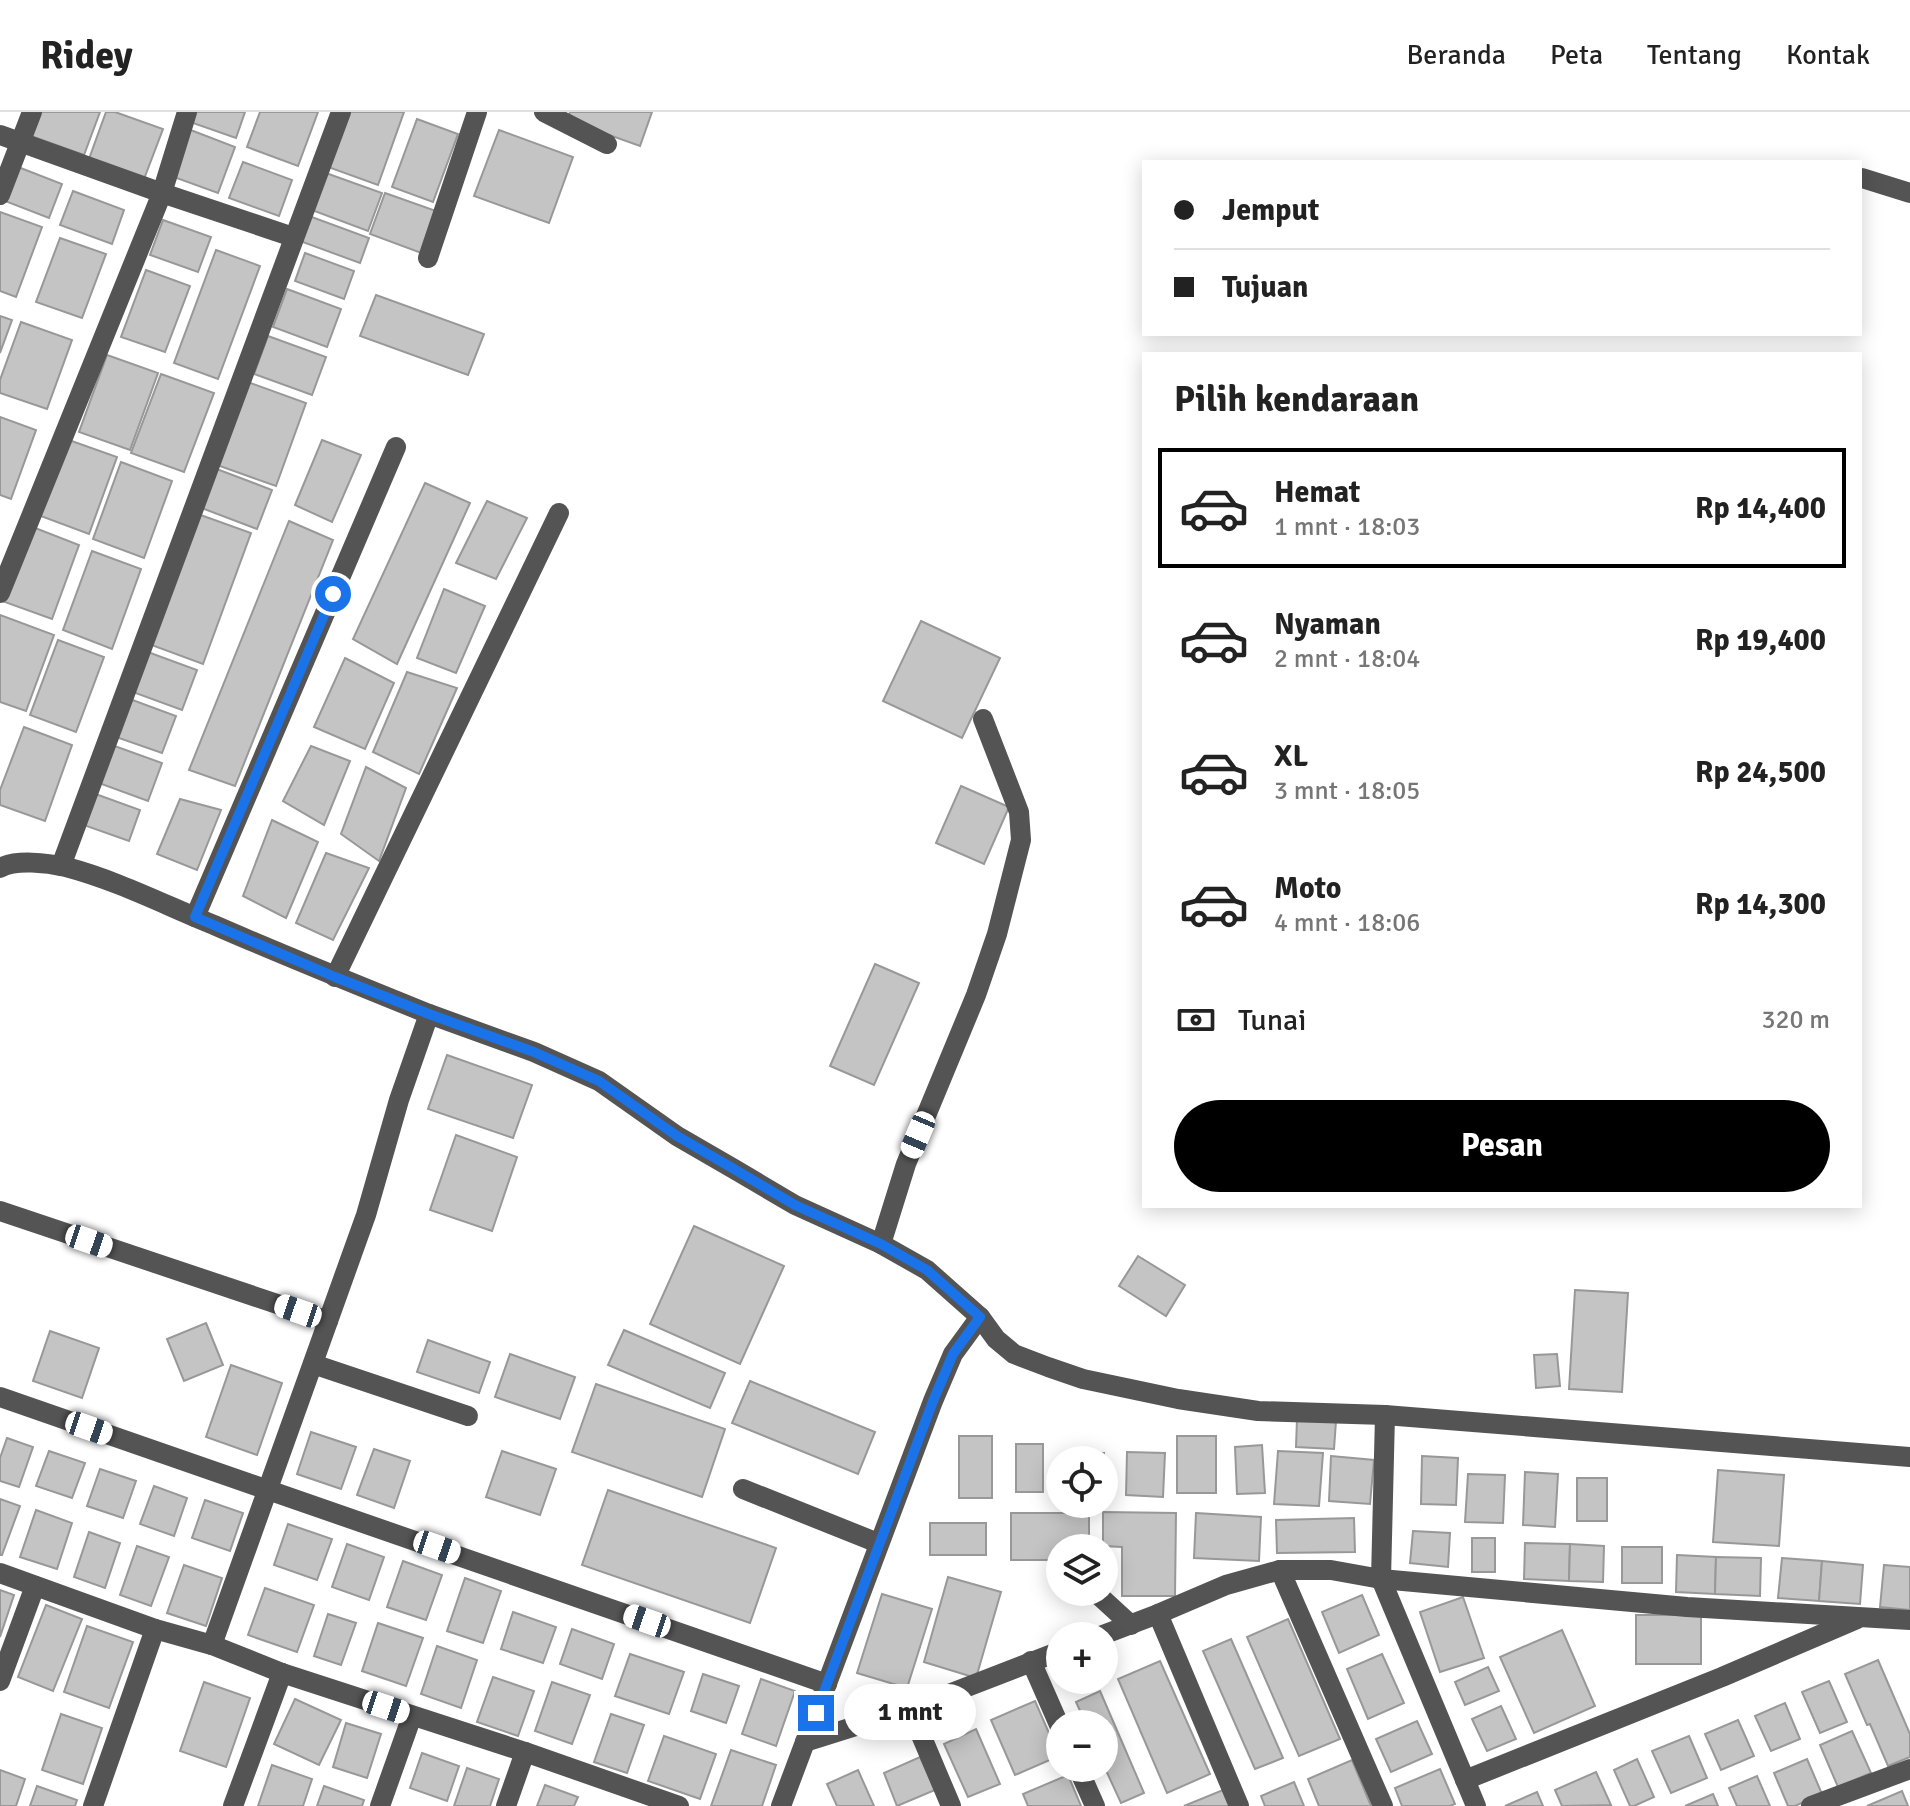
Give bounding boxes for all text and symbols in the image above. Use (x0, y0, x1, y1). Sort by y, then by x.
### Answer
text: Ridey (40, 32, 133, 79)
text: Beranda (1406, 38, 1506, 72)
text: Peta (1550, 38, 1603, 72)
text: Tentang (1647, 38, 1742, 72)
text: Kontak (1786, 38, 1870, 72)
text: Jemput (1222, 192, 1319, 229)
text: Tujuan (1222, 269, 1309, 306)
text: Pilih kendaraan (1174, 377, 1419, 422)
icon: car (1178, 472, 1250, 544)
text: Hemat (1274, 474, 1360, 511)
text: Rp 14,400 (1695, 490, 1826, 527)
text: 1 mnt · 18:03 (1274, 511, 1420, 543)
route start (315, 576, 351, 612)
icon: car (1178, 604, 1250, 676)
text: Nyaman (1274, 606, 1381, 643)
text: Rp 19,400 (1695, 622, 1826, 659)
text: 2 mnt · 18:04 (1274, 643, 1420, 675)
icon: car (1178, 736, 1250, 808)
text: XL (1274, 738, 1308, 775)
text: Rp 24,500 (1695, 754, 1826, 791)
text: 3 mnt · 18:05 (1274, 775, 1420, 807)
icon: car (1178, 868, 1250, 940)
text: Moto (1274, 870, 1341, 907)
text: Rp 14,300 (1695, 886, 1826, 923)
text: 4 mnt · 18:06 (1274, 907, 1420, 939)
icon: cash (1174, 998, 1218, 1042)
text: Tunai (1238, 1002, 1306, 1039)
text: 320 m (1761, 1004, 1830, 1036)
button: Pesan (1174, 1100, 1830, 1192)
car (898, 1108, 938, 1162)
car (62, 1222, 116, 1260)
car (271, 1292, 325, 1330)
car (62, 1409, 116, 1447)
map controls (1046, 1446, 1118, 1782)
button: locate (1046, 1446, 1118, 1518)
car (410, 1528, 464, 1566)
button: layers (1046, 1534, 1118, 1606)
car (620, 1602, 674, 1640)
button: + (1046, 1622, 1118, 1694)
callout: 1 mnt (844, 1685, 976, 1741)
car (359, 1688, 413, 1726)
route end (798, 1695, 834, 1731)
text: 1 mnt (878, 1696, 942, 1728)
button: − (1046, 1710, 1118, 1782)

